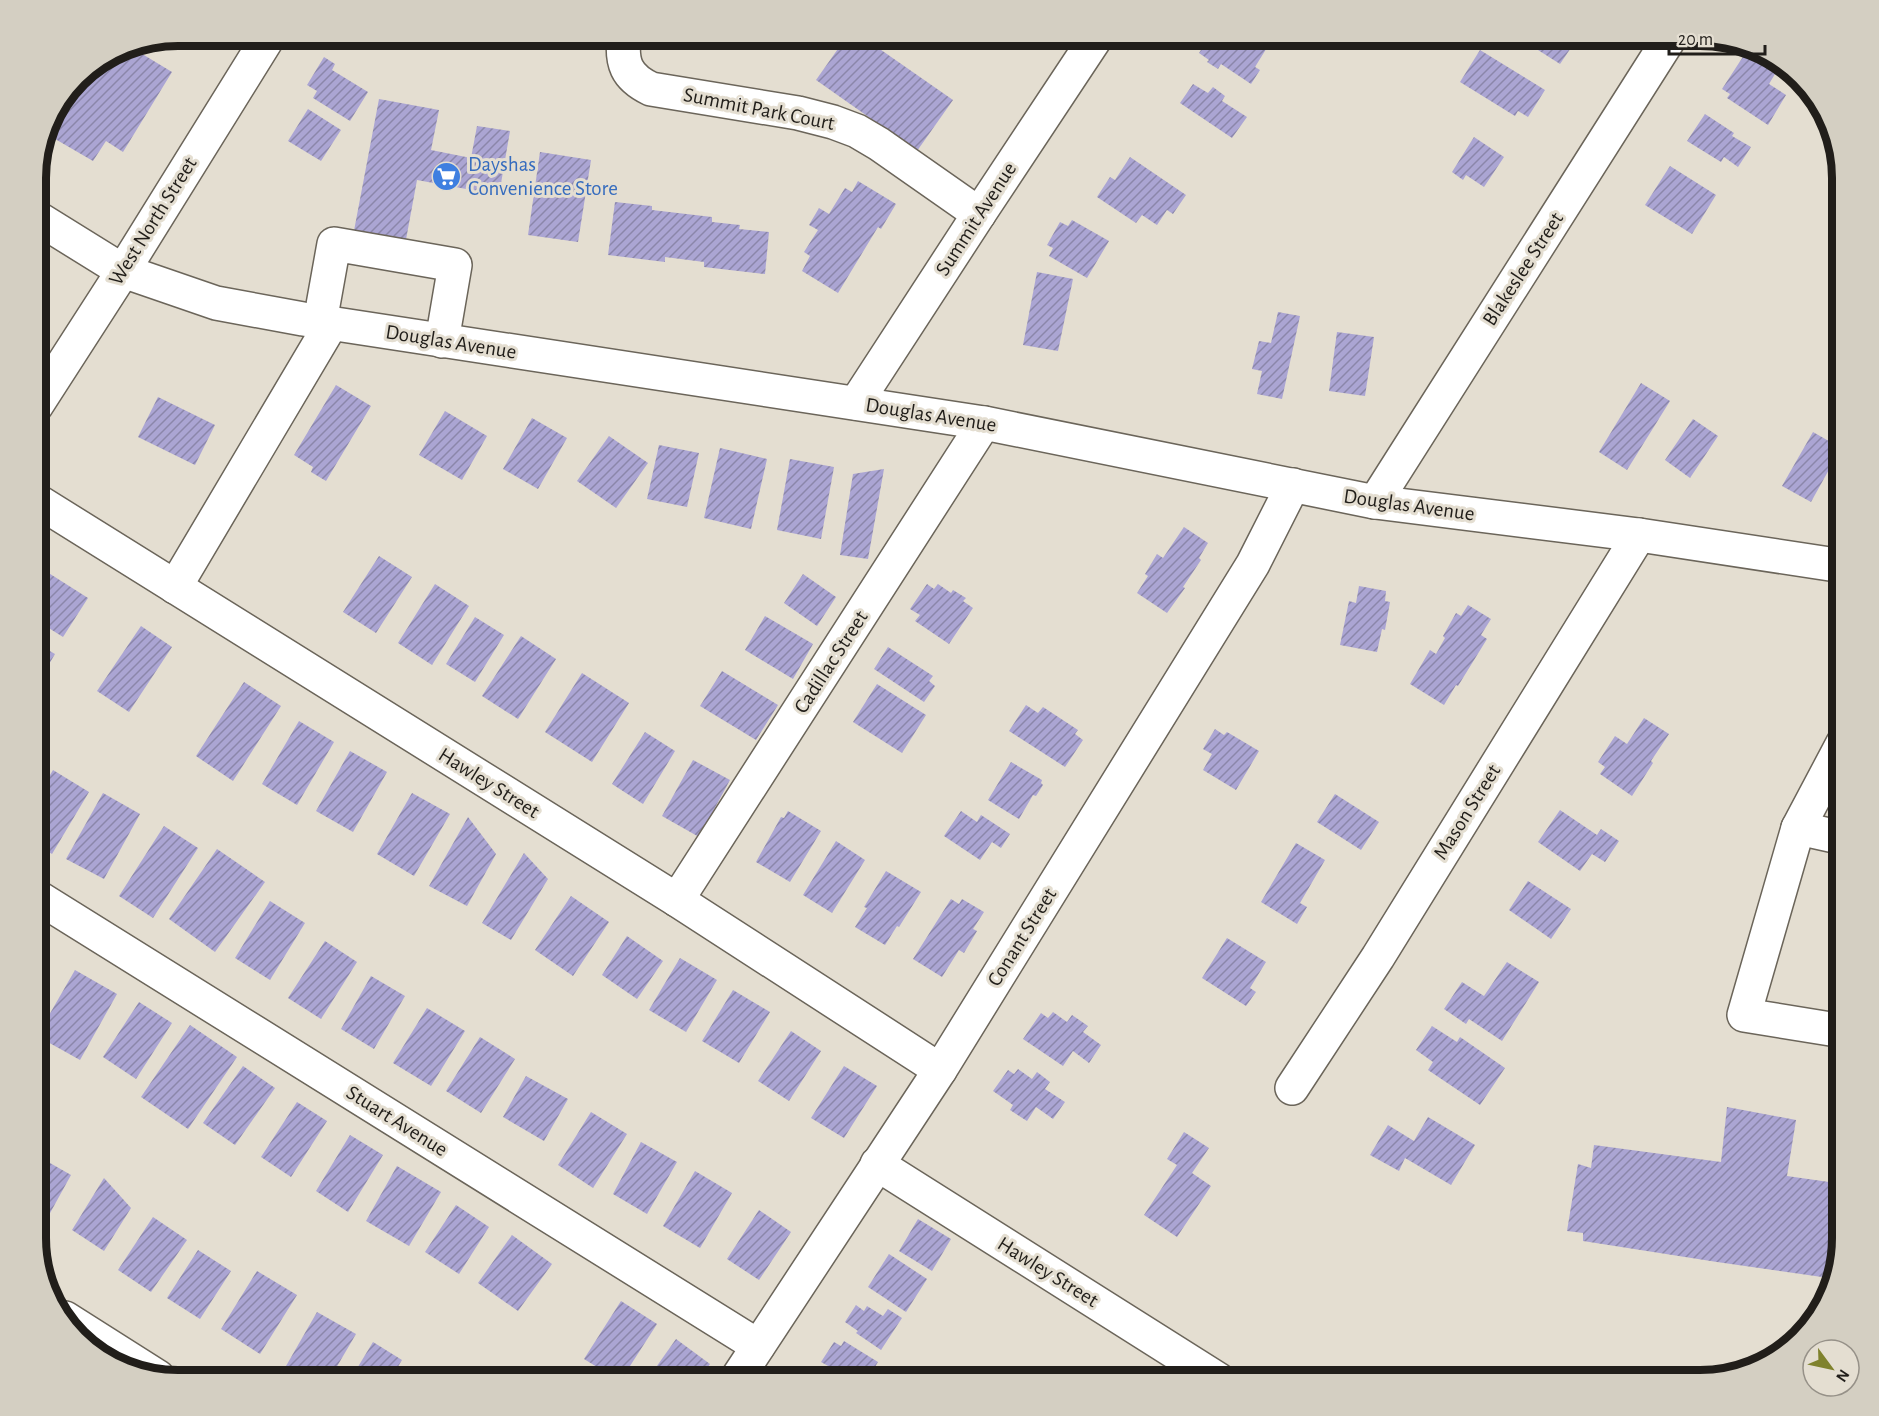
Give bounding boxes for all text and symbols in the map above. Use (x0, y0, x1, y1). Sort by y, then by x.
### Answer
scale bar (1669, 18, 1765, 56)
text: 20 m (1678, 31, 1713, 49)
street label: Summit Park Court (682, 84, 837, 134)
street label: West North Street (105, 153, 201, 289)
place label: Dayshas Convenience Store (468, 154, 618, 199)
street label: Summit Avenue (932, 159, 1020, 279)
supermarket icon: Dayshas Convenience Store (431, 160, 463, 192)
street label: Blakeslee Street (1479, 208, 1567, 329)
street label: Douglas Avenue (384, 321, 518, 363)
street label: Douglas Avenue (864, 394, 998, 436)
street label: Douglas Avenue (1342, 485, 1476, 525)
street label: Cadillac Street (790, 607, 872, 717)
street label: Hawley Street (435, 744, 543, 822)
street label: Mason Street (1430, 761, 1505, 863)
street label: Conant Street (984, 884, 1061, 990)
street label: Stuart Avenue (343, 1082, 451, 1160)
street label: Hawley Street (994, 1233, 1102, 1311)
north arrow (1801, 1338, 1861, 1398)
text: N (1833, 1367, 1852, 1385)

